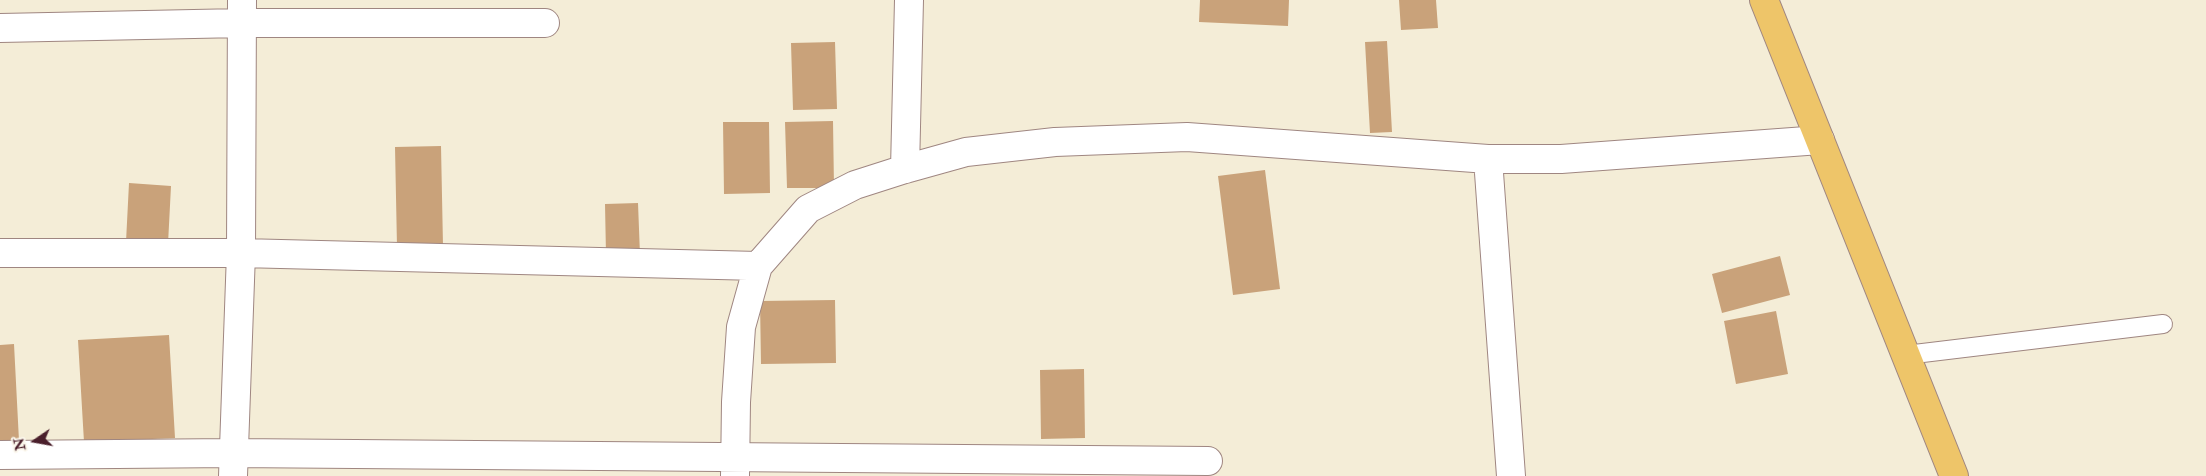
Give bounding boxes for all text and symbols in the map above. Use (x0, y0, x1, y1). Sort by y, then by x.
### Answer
north arrow (10, 416, 60, 466)
text: N (10, 436, 29, 452)

